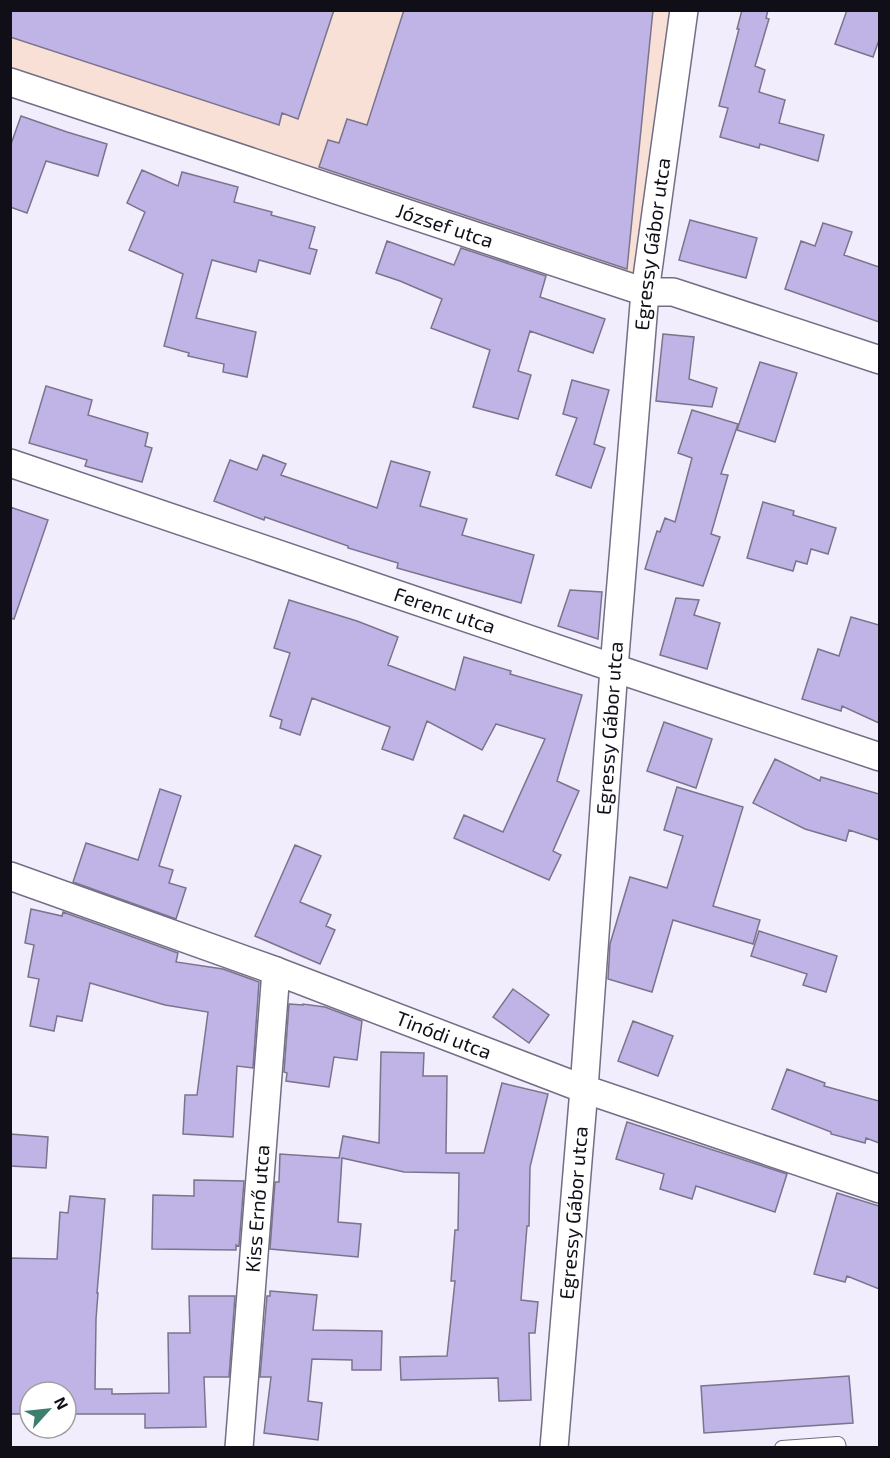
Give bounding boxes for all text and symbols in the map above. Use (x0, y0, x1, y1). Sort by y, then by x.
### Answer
street label: Egressy Gábor utca (629, 156, 674, 331)
street label: József utca (394, 198, 497, 252)
street label: Ferenc utca (391, 581, 499, 638)
street label: Egressy Gábor utca (591, 640, 627, 816)
street label: Tinódi utca (393, 1005, 495, 1063)
street label: Egressy Gábor utca (553, 1125, 592, 1300)
street label: Kiss Ernő utca (240, 1144, 273, 1273)
north arrow (18, 1380, 78, 1440)
text: N (51, 1393, 73, 1412)

